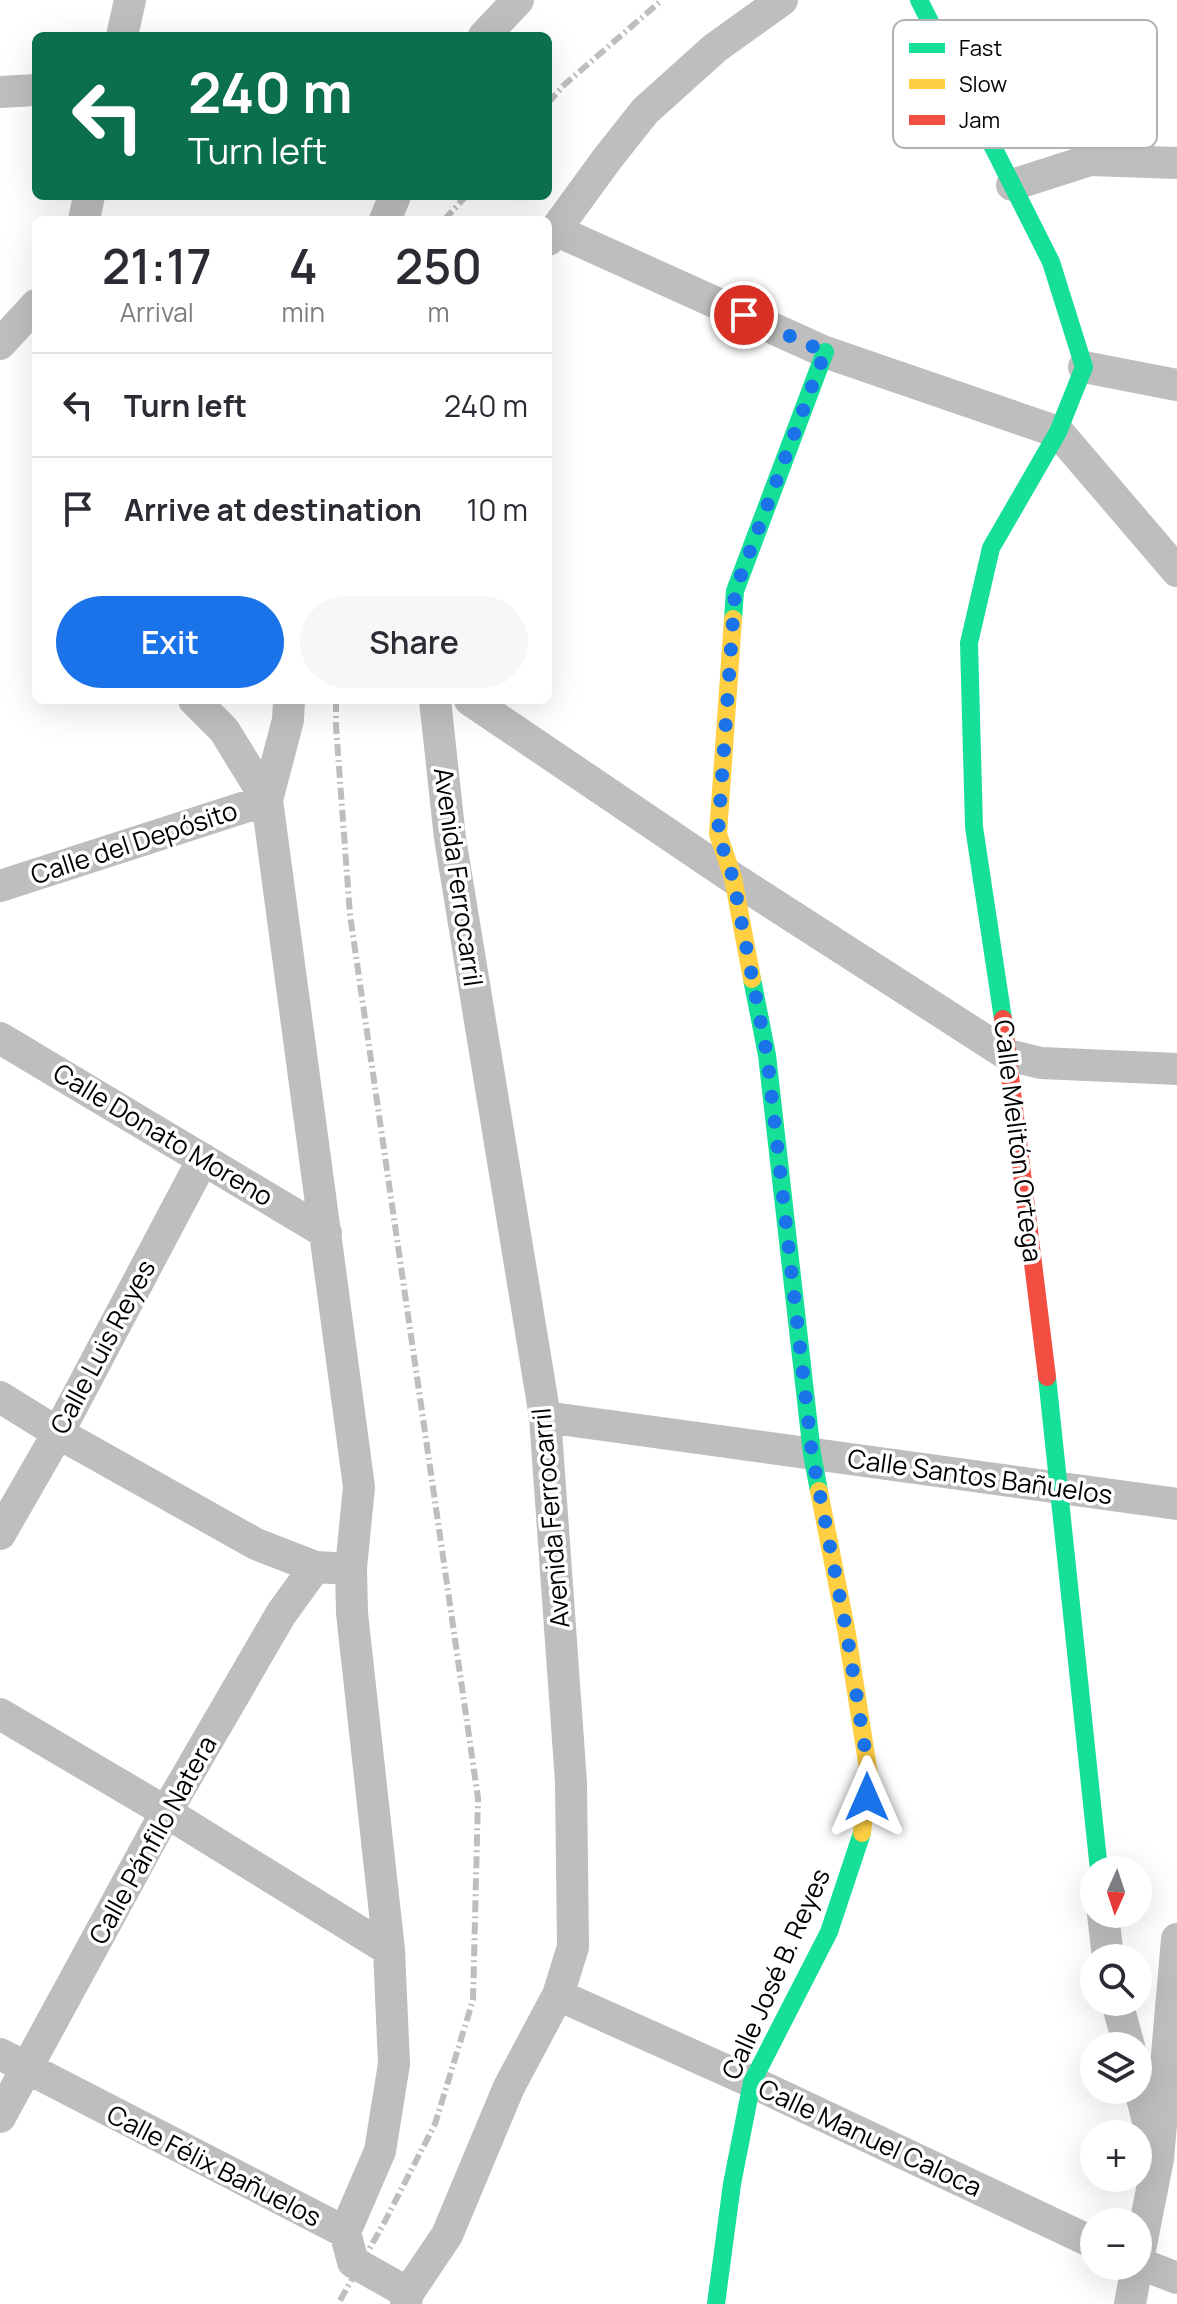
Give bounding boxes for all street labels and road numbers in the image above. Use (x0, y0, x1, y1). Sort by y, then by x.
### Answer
street label: Avenida Ferrocarril (426, 765, 492, 989)
street label: Calle del Depósito (26, 792, 242, 892)
street label: Calle Melitón Ortega (986, 1018, 1052, 1264)
street label: Calle Donato Moreno (47, 1054, 280, 1214)
street label: Calle Luis Reyes (41, 1253, 163, 1440)
street label: Avenida Ferrocarril (522, 1406, 578, 1630)
street label: Calle Santos Bañuelos (845, 1440, 1115, 1512)
street label: Calle Pánfilo Natera (80, 1729, 224, 1950)
street label: Calle José B. Reyes (712, 1862, 838, 2085)
street label: Calle Manuel Caloca (753, 2070, 988, 2205)
street label: Calle Félix Bañuelos (101, 2096, 328, 2235)

